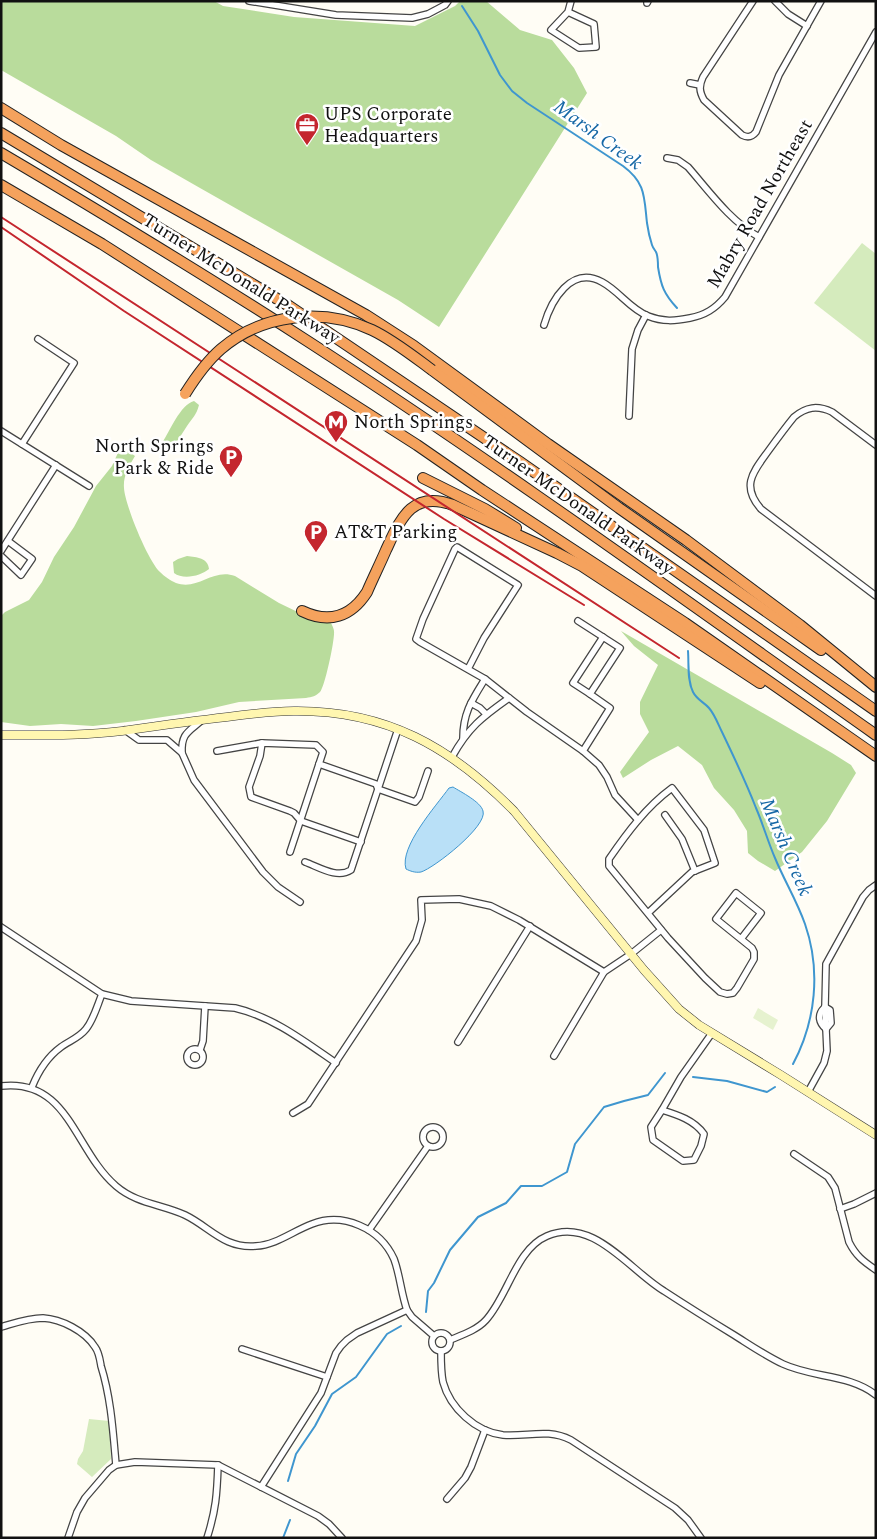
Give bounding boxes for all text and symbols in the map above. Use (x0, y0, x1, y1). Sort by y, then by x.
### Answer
water label: Marsh Creek (547, 92, 649, 178)
place label: UPS Corporate Headquarters (324, 100, 452, 151)
office icon: UPS Corporate Headquarters (294, 112, 320, 146)
street label: Mabry Road Northeast (700, 114, 820, 294)
street label: Turner McDonald Parkway (136, 206, 346, 352)
place label: North Springs (354, 408, 473, 437)
metro station icon: North Springs (323, 409, 349, 443)
street label: Turner McDonald Parkway (476, 428, 681, 583)
place label: North Springs Park & Ride (95, 432, 214, 483)
parking icon: North Springs Park & Ride (218, 444, 244, 478)
place label: AT&T Parking (334, 518, 457, 547)
parking icon: AT&T Parking (303, 519, 329, 553)
water label: Marsh Creek (752, 793, 820, 901)

